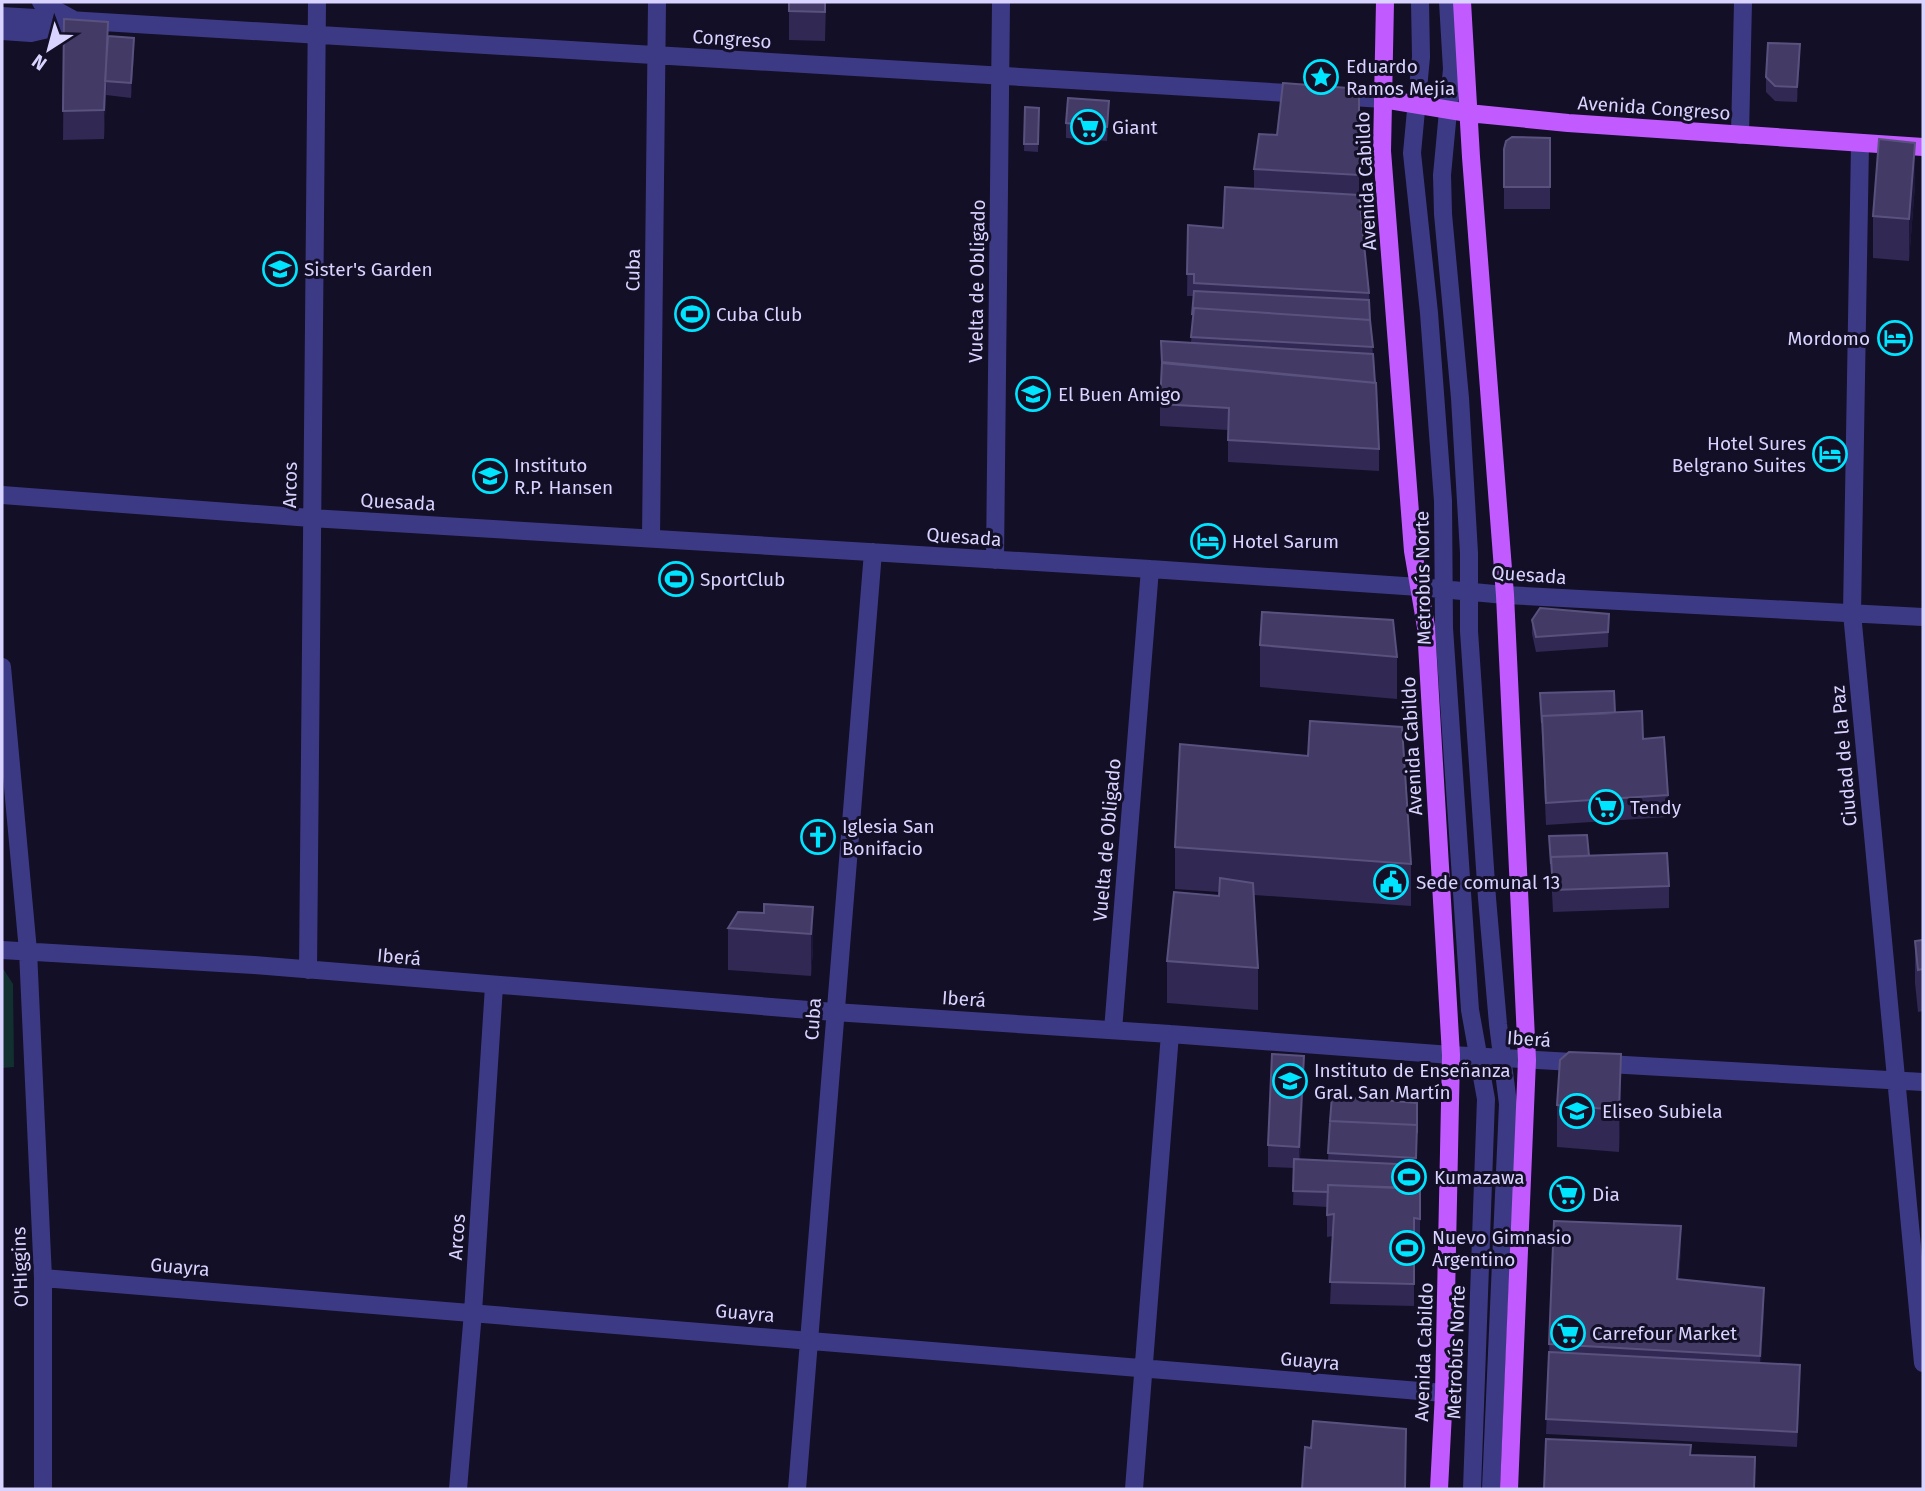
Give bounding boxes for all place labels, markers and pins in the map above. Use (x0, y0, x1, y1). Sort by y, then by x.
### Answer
place label: Eduardo Ramos Mejía (1346, 55, 1455, 100)
place icon: Eduardo Ramos Mejía (1302, 58, 1340, 96)
supermarket icon: Giant (1069, 108, 1107, 146)
place label: Giant (1112, 116, 1158, 139)
school or university icon: Sister's Garden (261, 250, 299, 288)
place label: Sister's Garden (304, 258, 433, 281)
sports icon: Cuba Club (673, 295, 711, 333)
place label: Cuba Club (716, 303, 802, 326)
hotel icon: Mordomo (1876, 319, 1914, 357)
place label: Mordomo (1788, 327, 1870, 350)
school or university icon: El Buen Amigo (1014, 375, 1052, 413)
place label: El Buen Amigo (1058, 383, 1181, 406)
place label: Hotel Sures Belgrano Suites (1672, 432, 1806, 477)
hotel icon: Hotel Sures Belgrano Suites (1811, 435, 1849, 473)
place label: Instituto R.P. Hansen (514, 454, 613, 499)
school or university icon: Instituto R.P. Hansen (471, 457, 509, 495)
hotel icon: Hotel Sarum (1189, 522, 1227, 560)
place label: Hotel Sarum (1232, 530, 1339, 553)
sports icon: SportClub (657, 560, 695, 598)
place label: SportClub (700, 568, 785, 591)
supermarket icon: Tendy (1587, 788, 1625, 826)
place label: Tendy (1630, 796, 1682, 819)
place label: Iglesia San Bonifacio (842, 815, 935, 860)
church icon: Iglesia San Bonifacio (799, 818, 837, 856)
public building icon: Sede comunal 13 (1372, 863, 1410, 901)
place label: Sede comunal 13 (1416, 871, 1560, 894)
place label: Instituto de Enseñanza Gral. San Martín (1314, 1059, 1511, 1104)
school or university icon: Instituto de Enseñanza Gral. San Martín (1271, 1062, 1309, 1100)
school or university icon: Eliseo Subiela (1558, 1092, 1596, 1130)
place label: Eliseo Subiela (1602, 1100, 1723, 1123)
sports icon: Kumazawa (1390, 1158, 1428, 1196)
place label: Kumazawa (1434, 1166, 1525, 1189)
supermarket icon: Dia (1548, 1175, 1586, 1213)
place label: Dia (1592, 1183, 1620, 1206)
place label: Nuevo Gimnasio Argentino (1432, 1226, 1572, 1271)
sports icon: Nuevo Gimnasio Argentino (1388, 1229, 1426, 1267)
supermarket icon: Carrefour Market (1549, 1314, 1587, 1352)
place label: Carrefour Market (1592, 1322, 1737, 1345)

